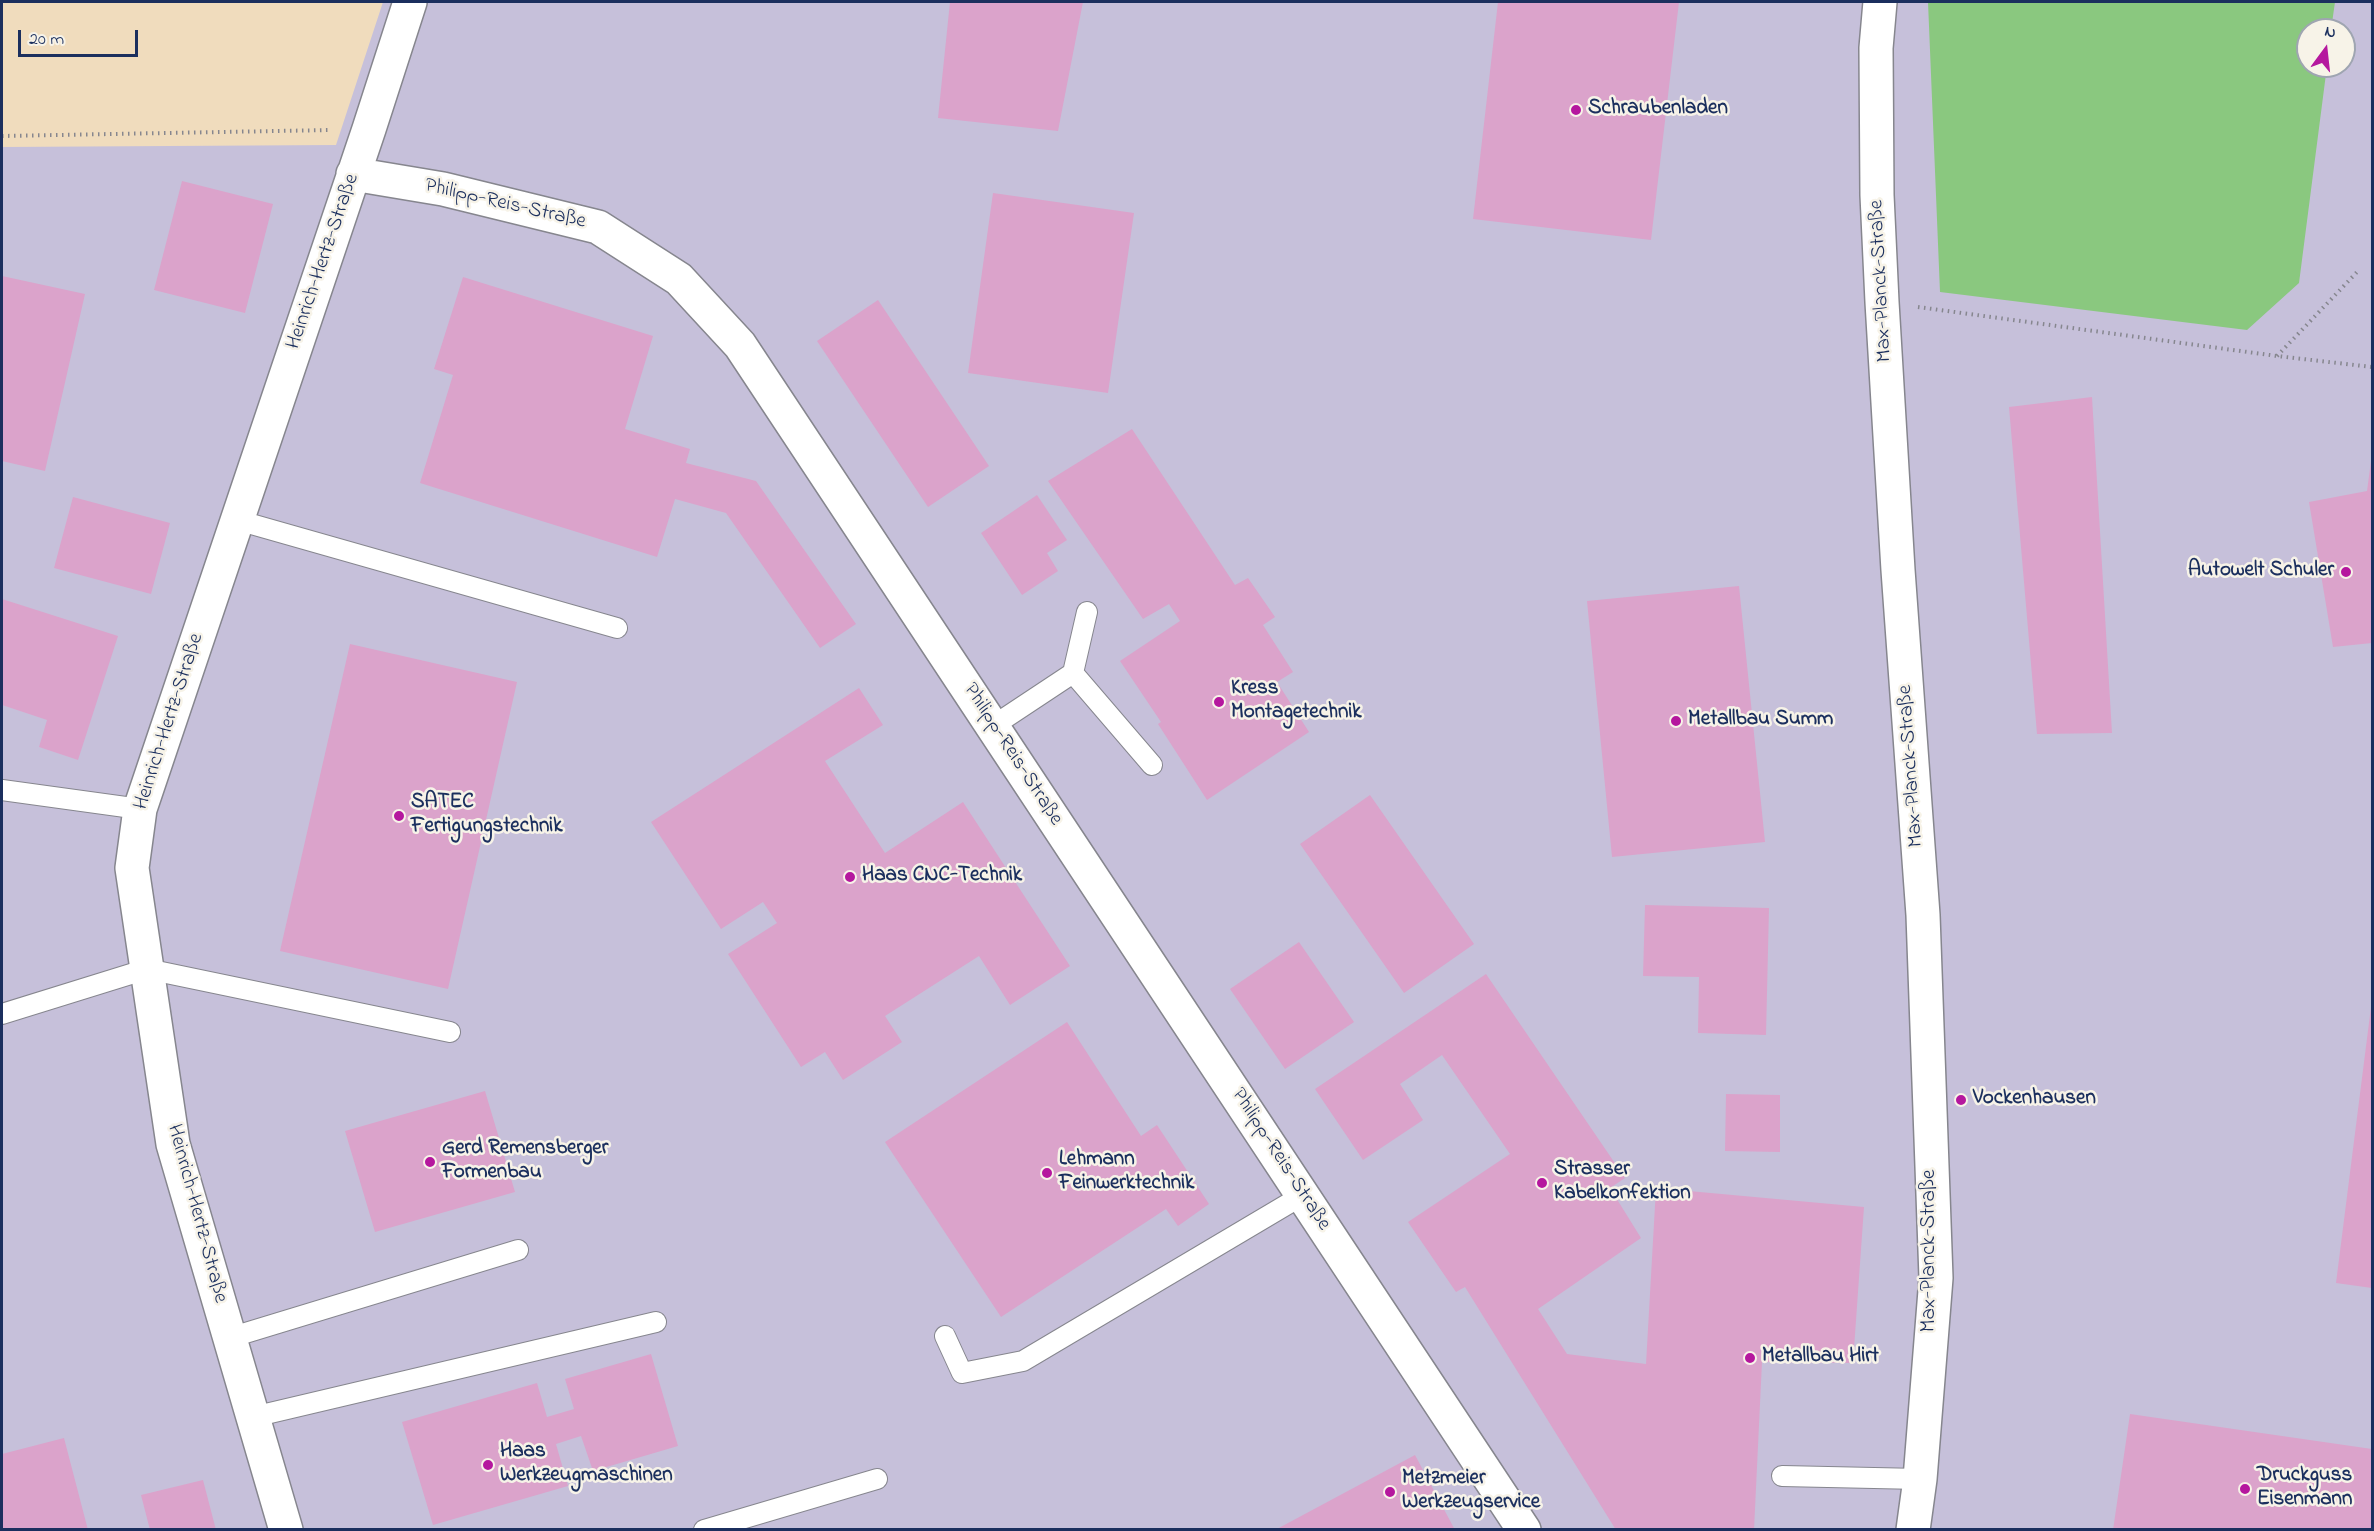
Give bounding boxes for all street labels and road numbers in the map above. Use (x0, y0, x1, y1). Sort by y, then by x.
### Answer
street label: Heinrich-Hertz-Straße (282, 171, 366, 353)
street label: Philipp-Reis-Straße (422, 174, 588, 236)
street label: Max-Planck-Straße (1865, 199, 1899, 363)
street label: Heinrich-Hertz-Straße (130, 631, 210, 813)
street label: Philipp-Reis-Straße (957, 679, 1067, 831)
street label: Max-Planck-Straße (1894, 684, 1930, 848)
street label: Philipp-Reis-Straße (1225, 1084, 1335, 1236)
street label: Heinrich-Hertz-Straße (160, 1122, 232, 1306)
street label: Max-Planck-Straße (1918, 1170, 1944, 1332)

